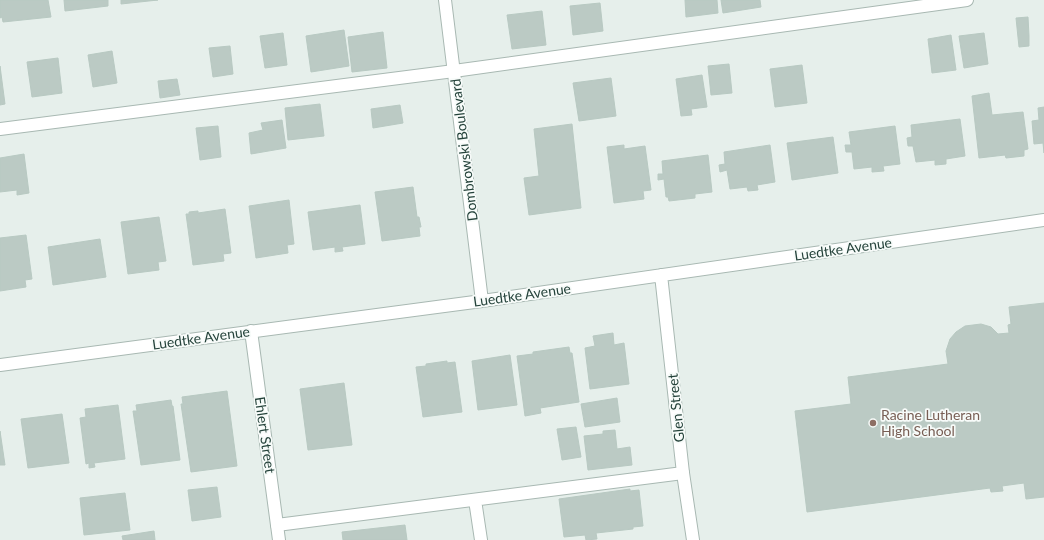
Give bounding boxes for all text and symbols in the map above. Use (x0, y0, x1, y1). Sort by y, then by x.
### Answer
street label: Dombrowski Boulevard (446, 78, 481, 222)
street label: Luedtke Avenue (793, 233, 893, 264)
street label: Luedtke Avenue (472, 279, 572, 310)
street label: Luedtke Avenue (151, 322, 251, 353)
street label: Glen Street (663, 373, 688, 443)
street label: Ehlert Street (252, 396, 279, 474)
place label: Racine Lutheran High School (881, 406, 980, 439)
marker: Racine Lutheran High School (868, 418, 878, 428)

